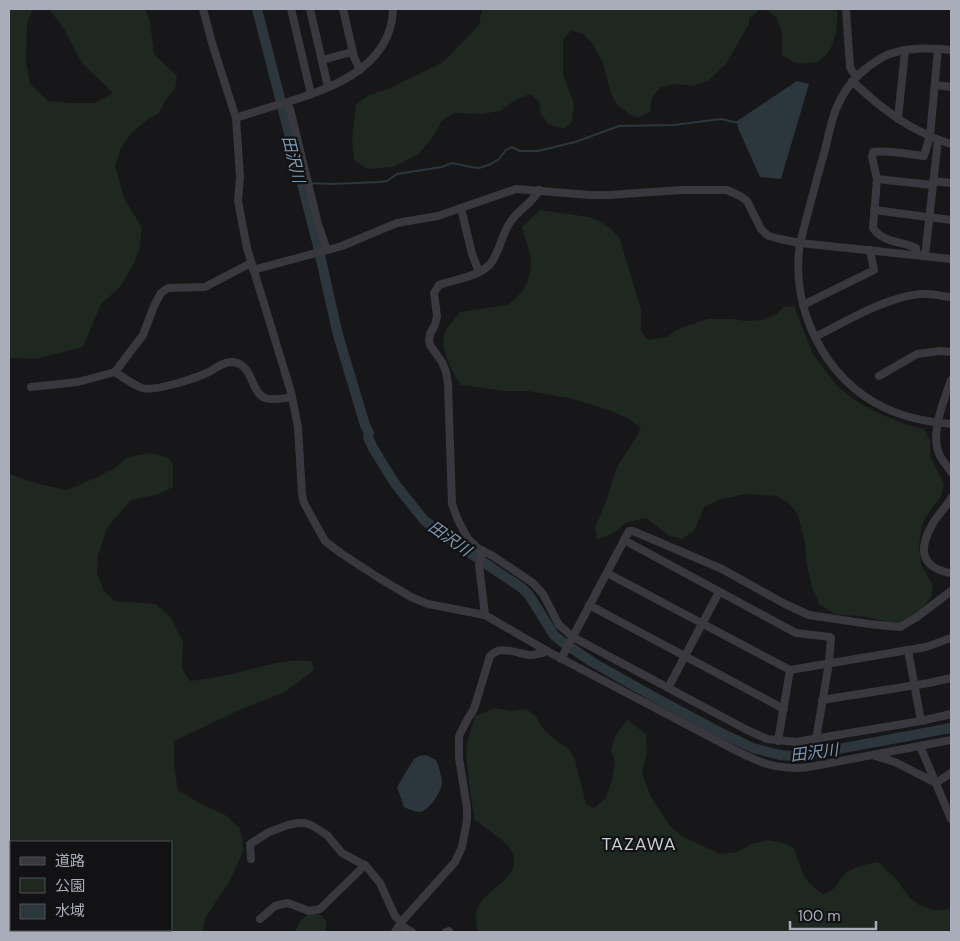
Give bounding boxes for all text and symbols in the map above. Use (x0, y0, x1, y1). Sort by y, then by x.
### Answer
water label: 田沢川 (278, 133, 310, 187)
water label: 田沢川 (424, 516, 477, 562)
water label: 田沢川 (789, 739, 841, 766)
district label: TAZAWA (601, 832, 677, 856)
legend (10, 841, 172, 931)
text: 道路 (55, 851, 85, 871)
text: 公園 (55, 876, 85, 896)
scale bar (790, 898, 876, 930)
text: 水域 (55, 901, 85, 921)
text: 100 m (798, 906, 841, 926)

